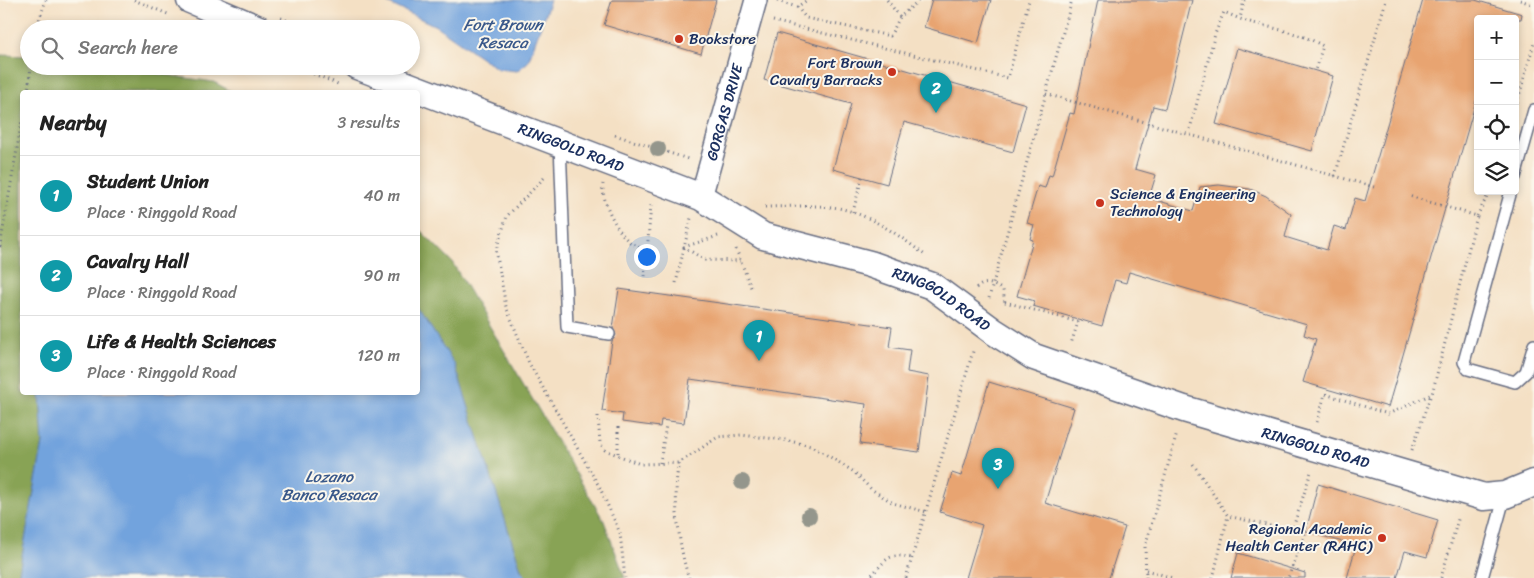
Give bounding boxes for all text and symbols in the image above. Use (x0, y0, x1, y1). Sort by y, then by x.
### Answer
water label: Fort Brown Resaca (463, 10, 545, 57)
map controls (1474, 15, 1519, 195)
button: + (1474, 15, 1519, 60)
search box (20, 20, 420, 75)
place label: Bookstore (689, 26, 756, 52)
text: Search here (78, 31, 178, 64)
marker: Bookstore (673, 33, 685, 45)
icon: search (38, 34, 66, 62)
place label: Fort Brown Cavalry Barracks (770, 50, 883, 93)
street label: GORGAS DRIVE (699, 59, 751, 164)
button: − (1474, 60, 1519, 105)
marker: Fort Brown Cavalry Barracks (886, 66, 898, 78)
pin: 2 (920, 72, 952, 113)
text: Nearby (40, 104, 106, 142)
button: locate (1474, 105, 1519, 150)
text: 3 results (337, 108, 400, 137)
street label: RINGGOLD ROAD (514, 115, 628, 180)
button: layers (1474, 150, 1519, 195)
text: Student Union (87, 165, 209, 198)
text: 1 (53, 181, 59, 210)
text: 40 m (363, 181, 400, 210)
place label: Science & Engineering Technology (1110, 181, 1256, 224)
marker: Science & Engineering Technology (1094, 197, 1106, 209)
text: Place · Ringgold Road (87, 198, 236, 227)
your location (634, 244, 660, 270)
text: Cavalry Hall (87, 245, 189, 278)
street label: RINGGOLD ROAD (889, 260, 996, 338)
text: 2 (51, 261, 61, 290)
text: 90 m (364, 261, 400, 290)
text: Place · Ringgold Road (87, 278, 236, 307)
pin: 1 (743, 320, 775, 361)
text: Life & Health Sciences (87, 325, 276, 358)
text: 3 (52, 341, 60, 370)
text: 120 m (357, 341, 400, 370)
text: Place · Ringgold Road (87, 358, 236, 387)
street label: RINGGOLD ROAD (1258, 419, 1373, 476)
pin: 3 (982, 448, 1014, 489)
water label: Lozano Banco Resaca (281, 462, 378, 509)
place label: Regional Academic Health Center (RAHC) (1225, 516, 1373, 559)
marker: Regional Academic Health Center (RAHC) (1376, 532, 1388, 544)

